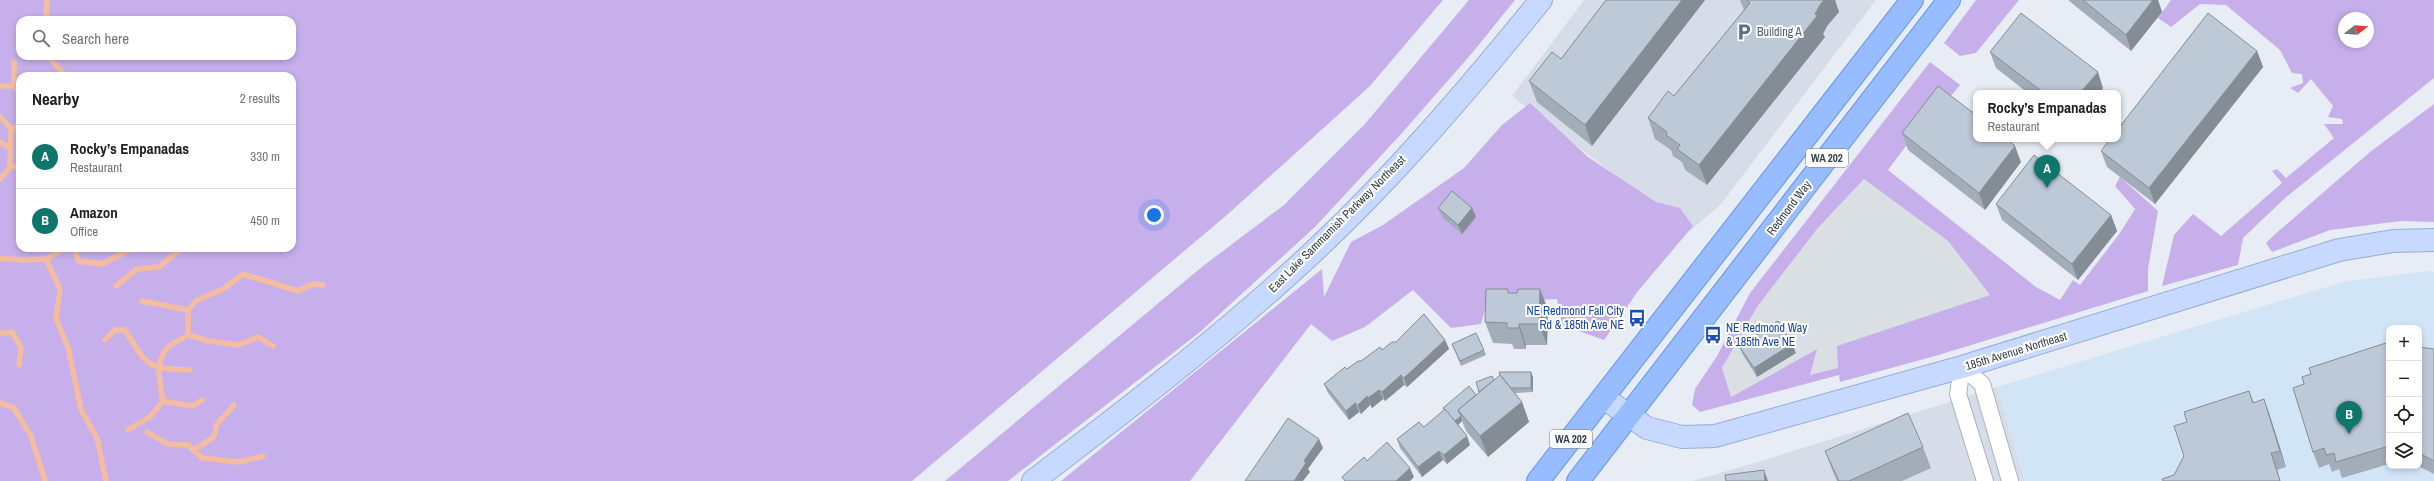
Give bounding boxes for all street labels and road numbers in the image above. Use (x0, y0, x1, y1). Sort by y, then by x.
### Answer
road number: WA 202 (1806, 149, 1848, 167)
street label: East Lake Sammamish Parkway Northeast (1265, 152, 1409, 296)
street label: Redmond Way (1763, 177, 1815, 239)
street label: 185th Avenue Northeast (1963, 328, 2069, 374)
road number: WA 202 (1550, 430, 1592, 448)

